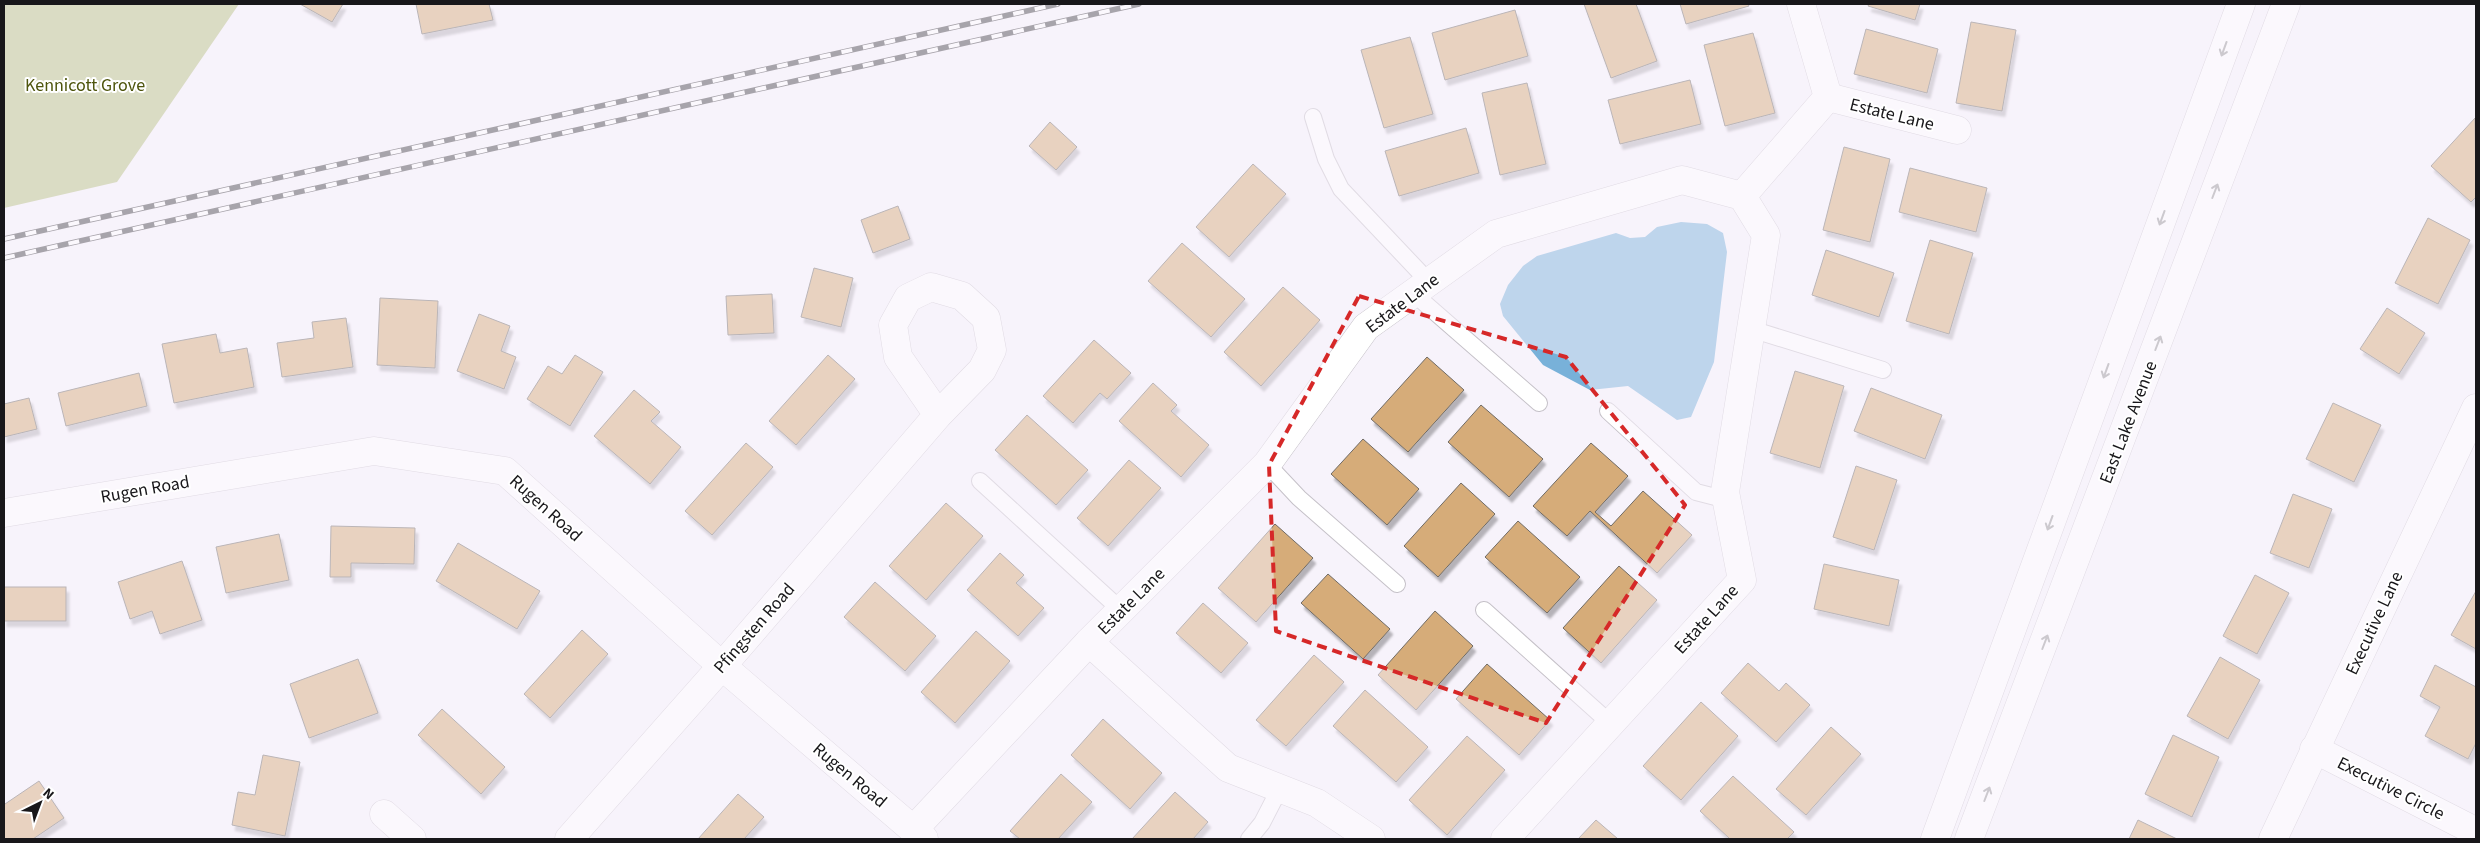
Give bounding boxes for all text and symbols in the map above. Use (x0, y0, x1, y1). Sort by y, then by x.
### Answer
one-way arrow (2219, 41, 2228, 57)
park label: Kennicott Grove (25, 73, 145, 98)
street label: Estate Lane (1847, 92, 1937, 137)
one-way arrow (2211, 183, 2220, 199)
one-way arrow (2157, 210, 2166, 226)
street label: Estate Lane (1360, 267, 1444, 339)
one-way arrow (2154, 335, 2163, 351)
street label: East Lake Avenue (2094, 357, 2163, 487)
one-way arrow (2101, 363, 2110, 378)
street label: Rugen Road (99, 469, 192, 510)
street label: Rugen Road (504, 469, 587, 548)
one-way arrow (2045, 515, 2054, 531)
street label: Estate Lane (1092, 562, 1171, 641)
street label: Executive Lane (2340, 567, 2409, 679)
street label: Pfingsten Road (708, 578, 801, 679)
street label: Estate Lane (1668, 579, 1745, 660)
one-way arrow (2040, 635, 2050, 650)
street label: Rugen Road (807, 737, 892, 814)
street label: Executive Circle (2333, 751, 2449, 826)
north arrow (15, 778, 65, 828)
text: N (38, 784, 58, 805)
one-way arrow (1982, 787, 1992, 802)

